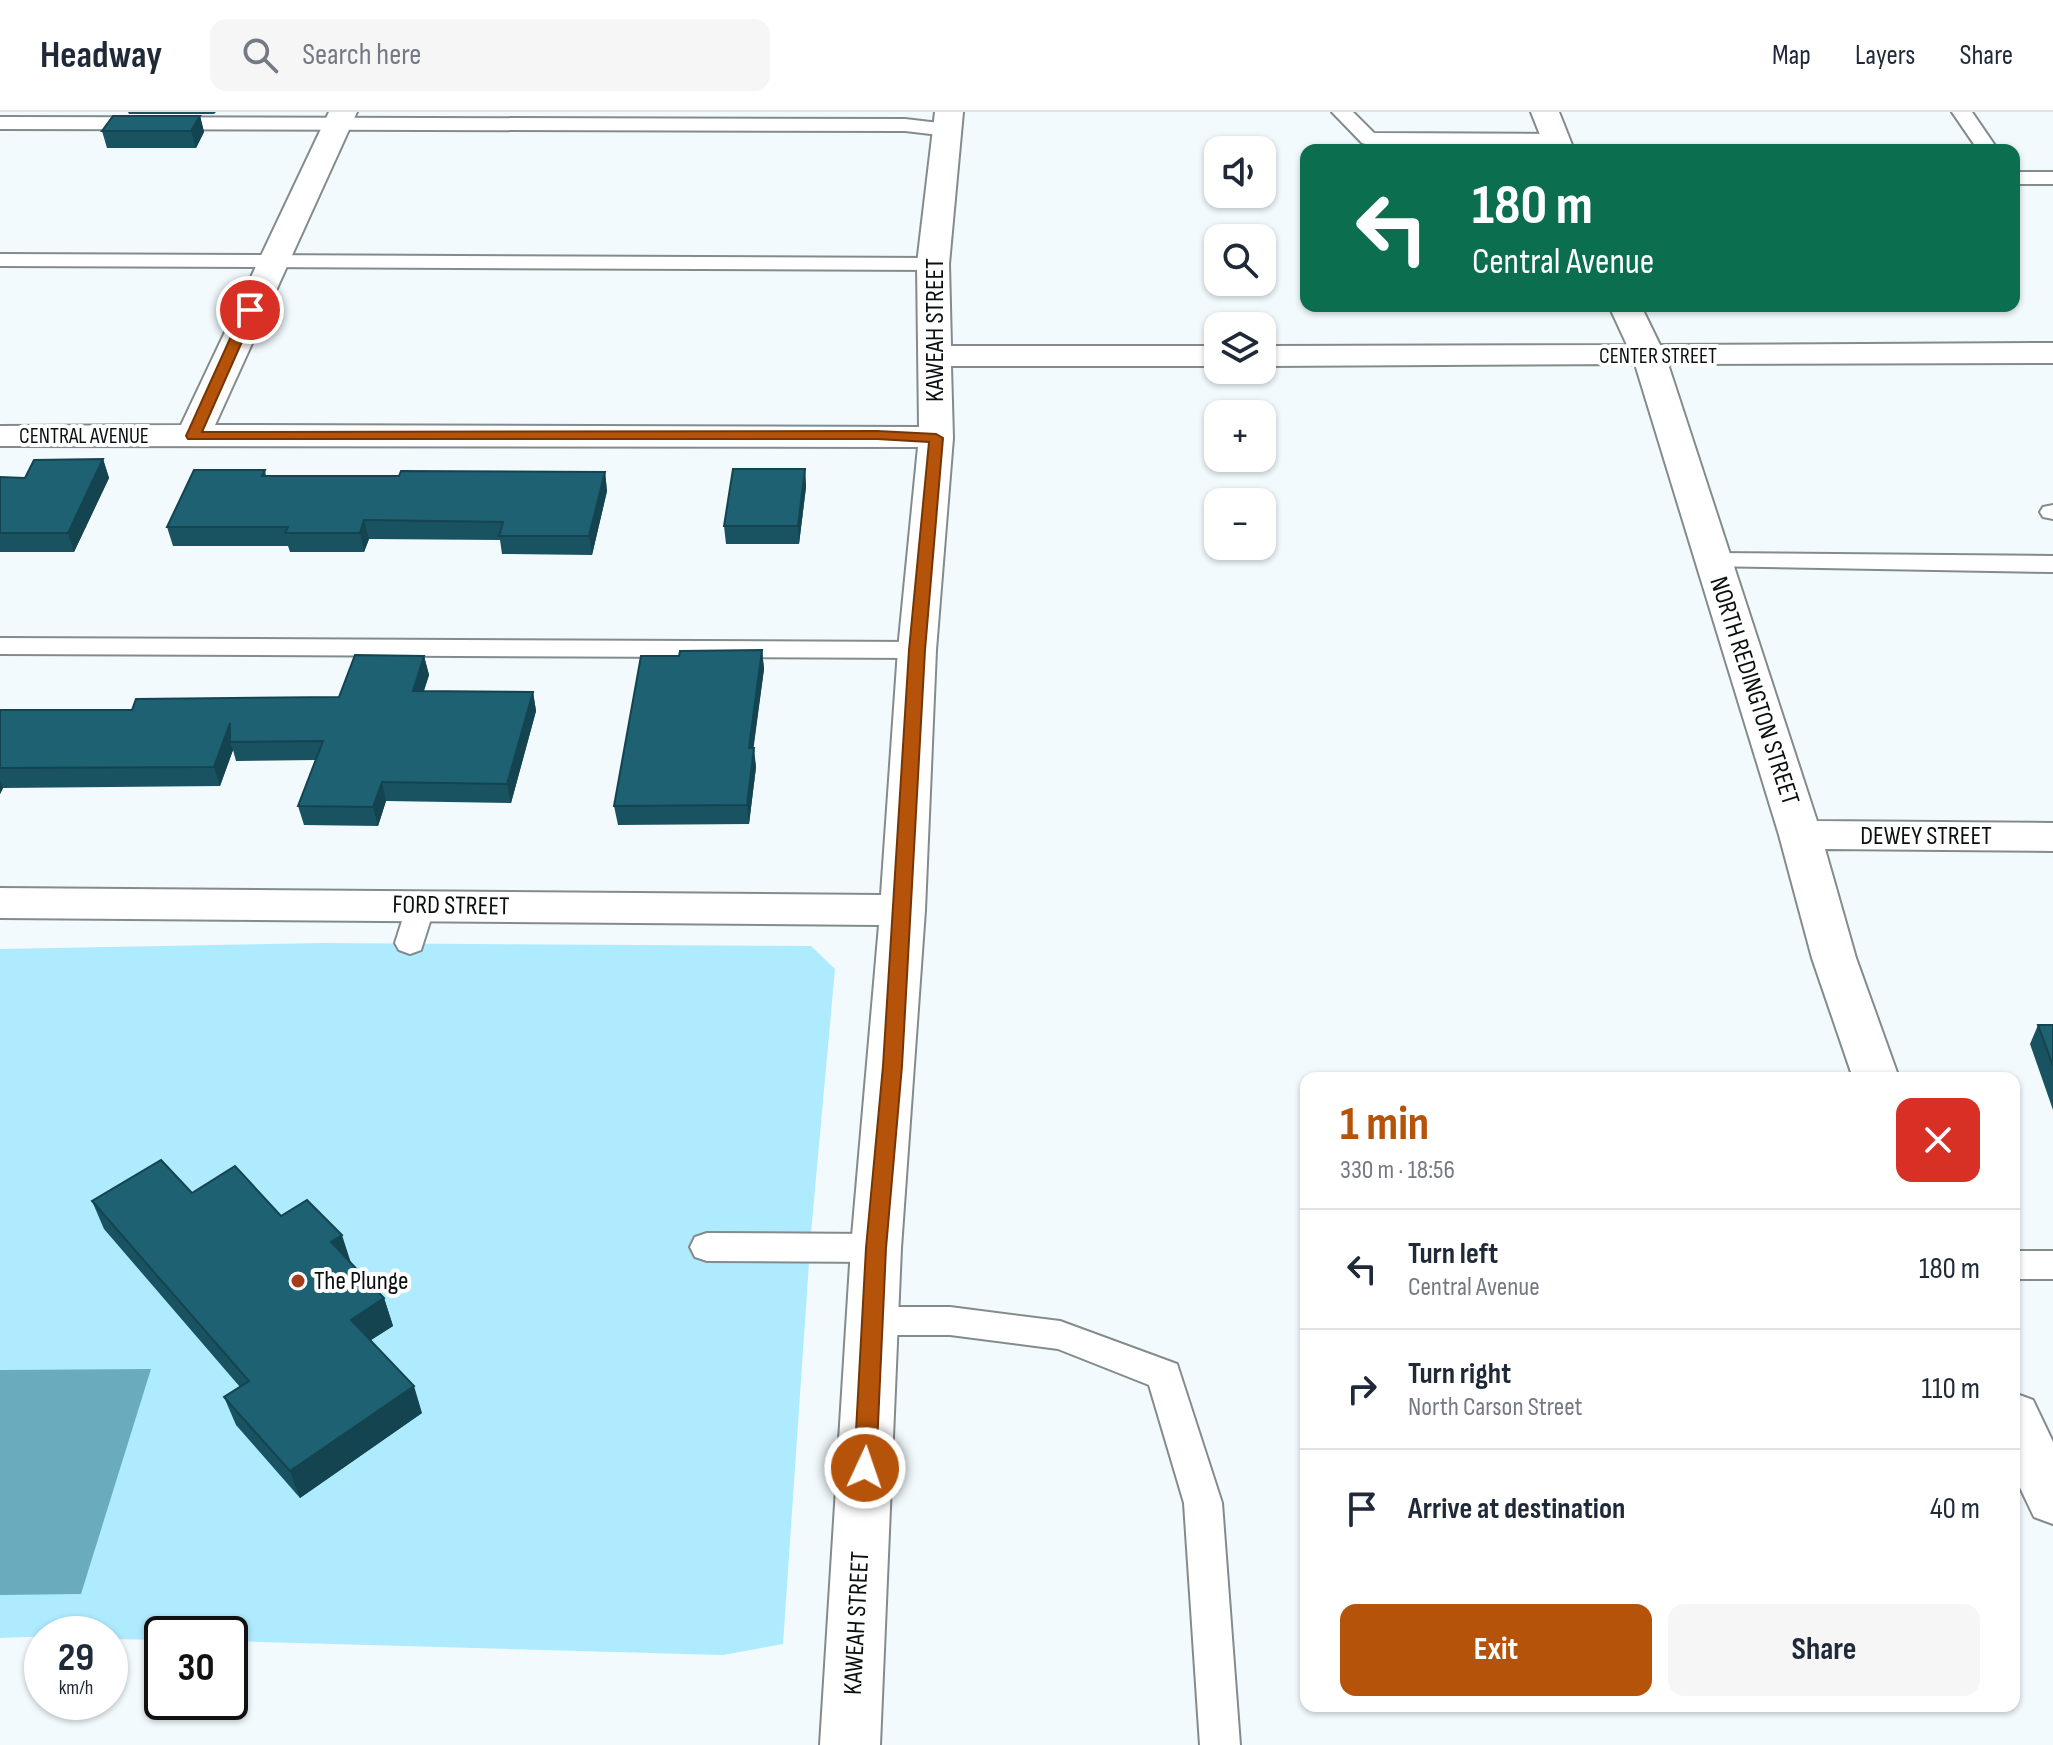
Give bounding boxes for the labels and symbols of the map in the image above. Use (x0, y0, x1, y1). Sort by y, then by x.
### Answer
street label: KAWEAH STREET (920, 258, 951, 402)
pin (216, 276, 284, 344)
street label: CENTER STREET (1599, 343, 1717, 370)
street label: CENTRAL AVENUE (19, 423, 149, 450)
street label: NORTH REDINGTON STREET (1702, 573, 1806, 809)
street label: DEWEY STREET (1860, 821, 1992, 852)
street label: FORD STREET (392, 889, 510, 923)
place label: The Plunge (314, 1266, 409, 1297)
marker: The Plunge (289, 1272, 307, 1290)
position arrow (823, 1426, 907, 1510)
street label: KAWEAH STREET (838, 1550, 876, 1696)
speed limit sign: 30 (144, 1616, 248, 1720)

